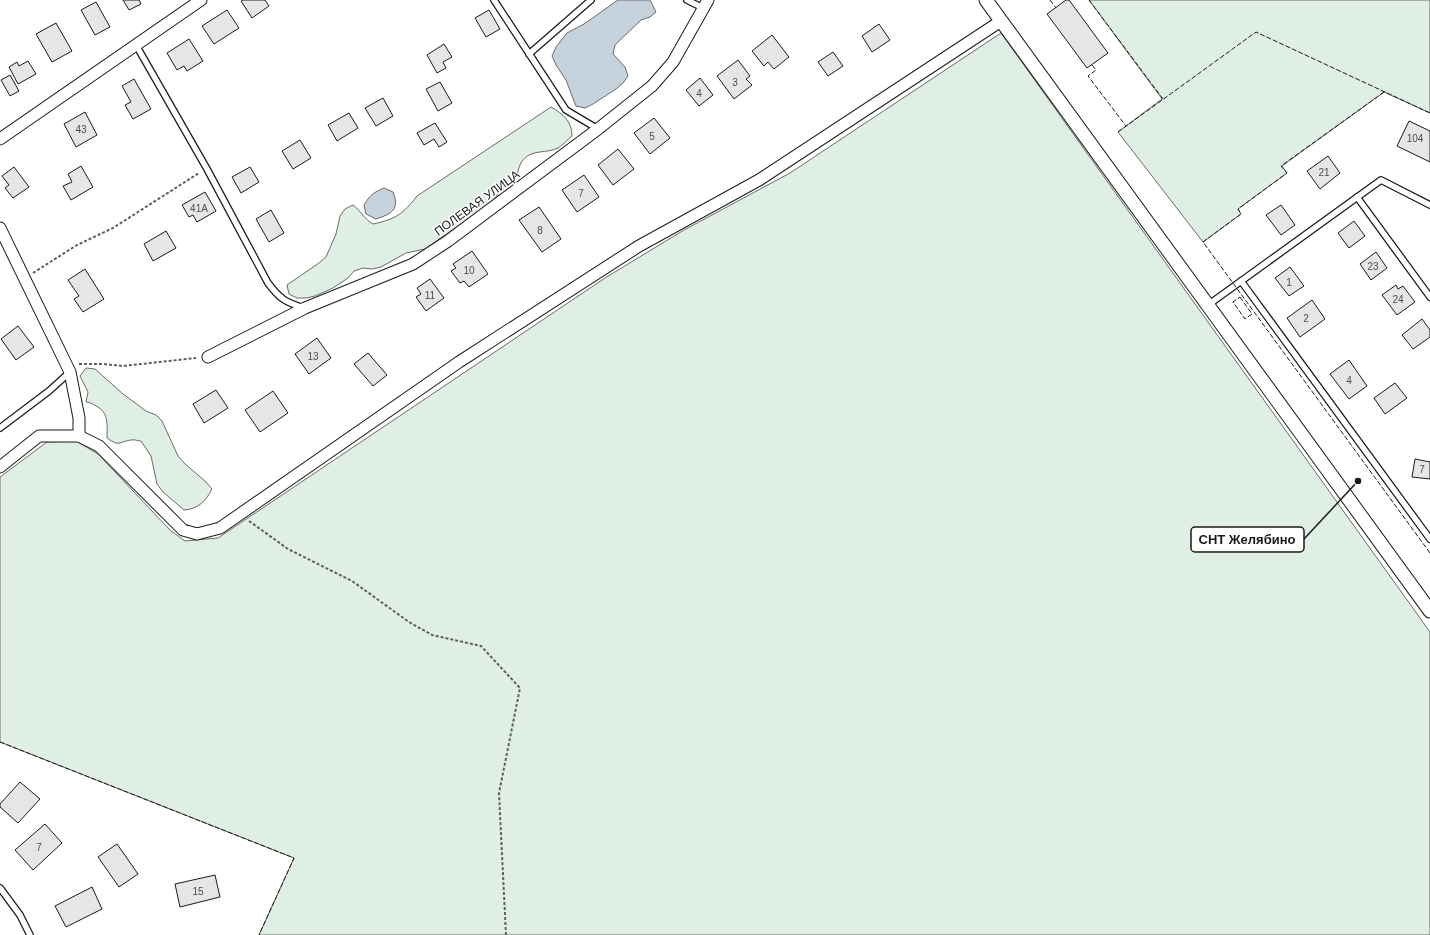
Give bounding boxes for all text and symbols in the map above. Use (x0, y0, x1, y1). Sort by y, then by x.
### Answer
house number: 3 (732, 77, 738, 88)
house number: 4 (696, 88, 702, 99)
house number: 43 (75, 124, 87, 135)
house number: 5 (649, 131, 655, 142)
house number: 104 (1407, 133, 1424, 144)
street label: ПОЛЕВАЯ УЛИЦА (432, 167, 522, 239)
house number: 21 (1318, 167, 1330, 178)
house number: 7 (578, 188, 584, 199)
house number: 41А (190, 203, 208, 214)
house number: 8 (537, 225, 543, 236)
house number: 23 (1367, 261, 1379, 272)
house number: 10 (463, 265, 475, 276)
house number: 1 (1286, 277, 1292, 288)
house number: 11 (425, 290, 436, 301)
house number: 24 (1392, 294, 1404, 305)
house number: 2 (1303, 313, 1309, 324)
house number: 13 (307, 351, 319, 362)
house number: 4 (1346, 375, 1352, 386)
house number: 7 (1419, 464, 1425, 475)
callout: СНТ Желябино (1191, 527, 1304, 552)
text: СНТ Желябино (1199, 532, 1296, 547)
house number: 7 (36, 842, 42, 853)
house number: 15 (192, 886, 204, 897)

